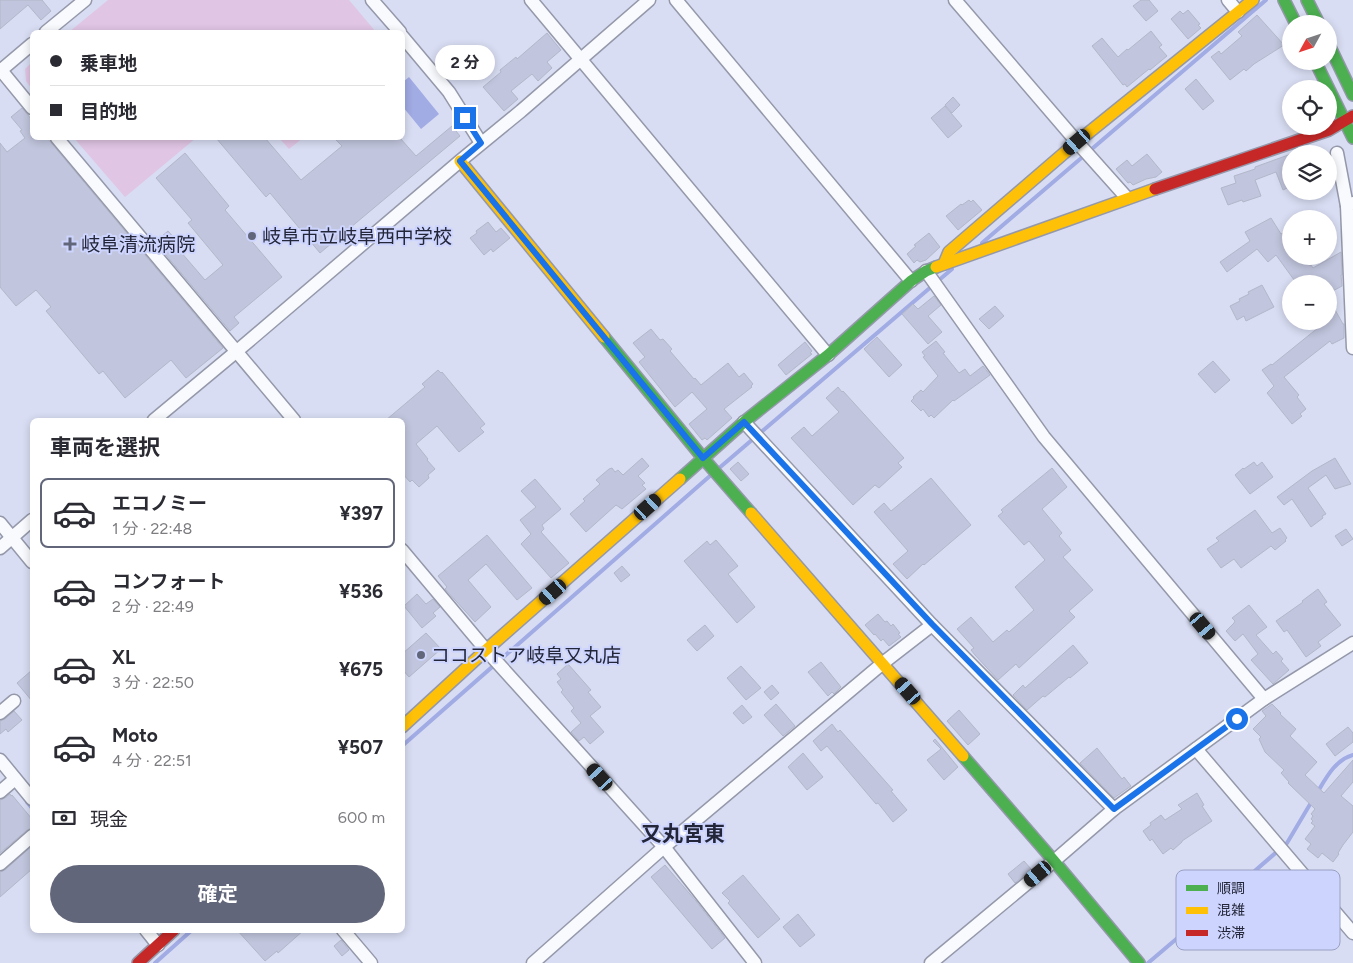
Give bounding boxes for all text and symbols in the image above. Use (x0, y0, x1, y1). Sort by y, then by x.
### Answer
north arrow (1282, 15, 1338, 70)
map controls (1282, 15, 1337, 330)
callout: 2 分 (435, 46, 495, 80)
text: 乗車地 (80, 52, 137, 75)
text: 2 分 (450, 53, 480, 72)
button: locate (1282, 80, 1337, 135)
text: 目的地 (80, 100, 137, 123)
route end (454, 107, 476, 129)
car (1060, 126, 1093, 158)
button: layers (1282, 145, 1337, 200)
button: + (1282, 210, 1337, 265)
place label: 岐阜市立岐阜西中学校 (262, 225, 452, 248)
marker: 岐阜市立岐阜西中学校 (246, 230, 258, 242)
place label: 岐阜清流病院 (81, 233, 195, 256)
marker: 岐阜清流病院 (63, 237, 77, 251)
button: − (1282, 275, 1337, 330)
text: 車両を選択 (50, 434, 160, 461)
icon: car (52, 491, 97, 536)
car (631, 491, 664, 523)
text: エコノミー (112, 492, 207, 515)
text: ¥397 (340, 502, 383, 525)
text: 1 分 · 22:48 (112, 519, 192, 538)
icon: car (52, 569, 97, 614)
text: コンフォート (112, 570, 225, 593)
car (536, 576, 569, 608)
text: ¥536 (339, 580, 383, 603)
text: 2 分 · 22:49 (112, 597, 194, 616)
car (1187, 610, 1218, 642)
place label: ココストア岐阜又丸店 (431, 644, 621, 667)
text: XL (112, 646, 135, 669)
icon: car (52, 647, 97, 692)
marker: ココストア岐阜又丸店 (415, 649, 427, 661)
text: ¥675 (339, 658, 383, 681)
text: 3 分 · 22:50 (112, 673, 194, 692)
car (892, 675, 923, 707)
route start (1226, 708, 1248, 730)
text: Moto (112, 724, 158, 747)
icon: car (52, 725, 97, 770)
text: ¥507 (338, 736, 383, 759)
text: 4 分 · 22:51 (112, 751, 192, 770)
car (584, 761, 615, 793)
icon: cash (50, 804, 78, 832)
text: 現金 (90, 808, 128, 831)
text: 600 m (338, 808, 385, 827)
district label: 又丸宮東 (641, 821, 725, 846)
car (1021, 859, 1054, 889)
button: 確定 (50, 865, 385, 923)
legend (1176, 870, 1340, 950)
text: 順調 (1217, 880, 1245, 897)
text: 混雑 (1217, 902, 1245, 919)
text: 渋滞 (1217, 925, 1245, 942)

